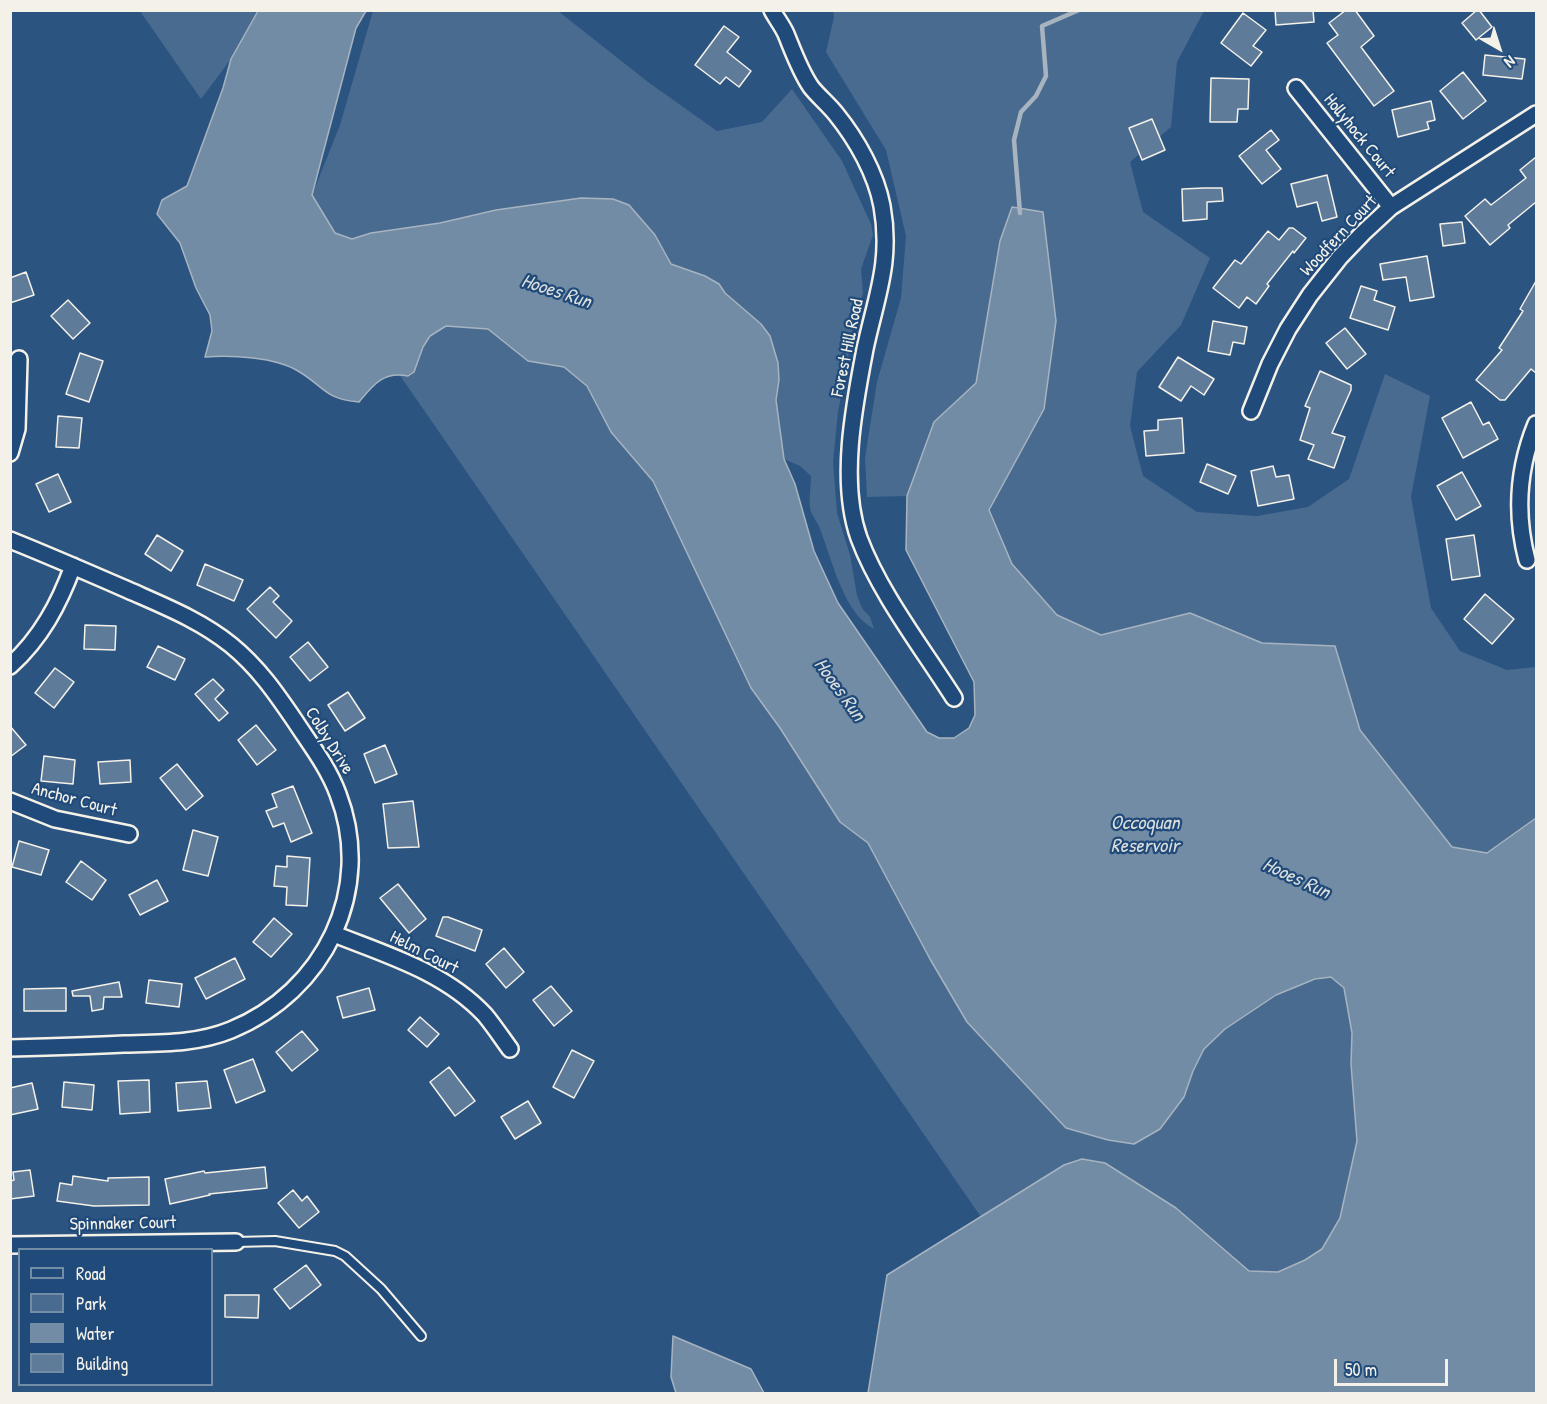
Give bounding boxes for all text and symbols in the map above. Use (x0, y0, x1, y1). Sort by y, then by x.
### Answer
north arrow (1469, 18, 1529, 78)
text: N (1500, 51, 1521, 73)
street label: Hollyhock Court (1319, 90, 1399, 182)
street label: Woodfern Court (1296, 191, 1382, 281)
water label: Hooes Run (518, 269, 594, 315)
street label: Forest Hill Road (827, 297, 869, 399)
water label: Hooes Run (808, 654, 870, 726)
street label: Colby Drive (300, 703, 358, 779)
street label: Anchor Court (29, 778, 119, 822)
water label: Occoquan Reservoir (1111, 812, 1179, 859)
water label: Hooes Run (1258, 853, 1334, 905)
street label: Helm Court (386, 927, 462, 979)
street label: Spinnaker Court (70, 1212, 176, 1236)
legend (18, 1248, 213, 1386)
text: Road (76, 1261, 106, 1286)
text: Park (76, 1291, 106, 1316)
text: Water (76, 1321, 114, 1346)
scale bar (1337, 1347, 1451, 1385)
text: Building (76, 1351, 128, 1376)
text: 50 m (1345, 1357, 1377, 1382)

